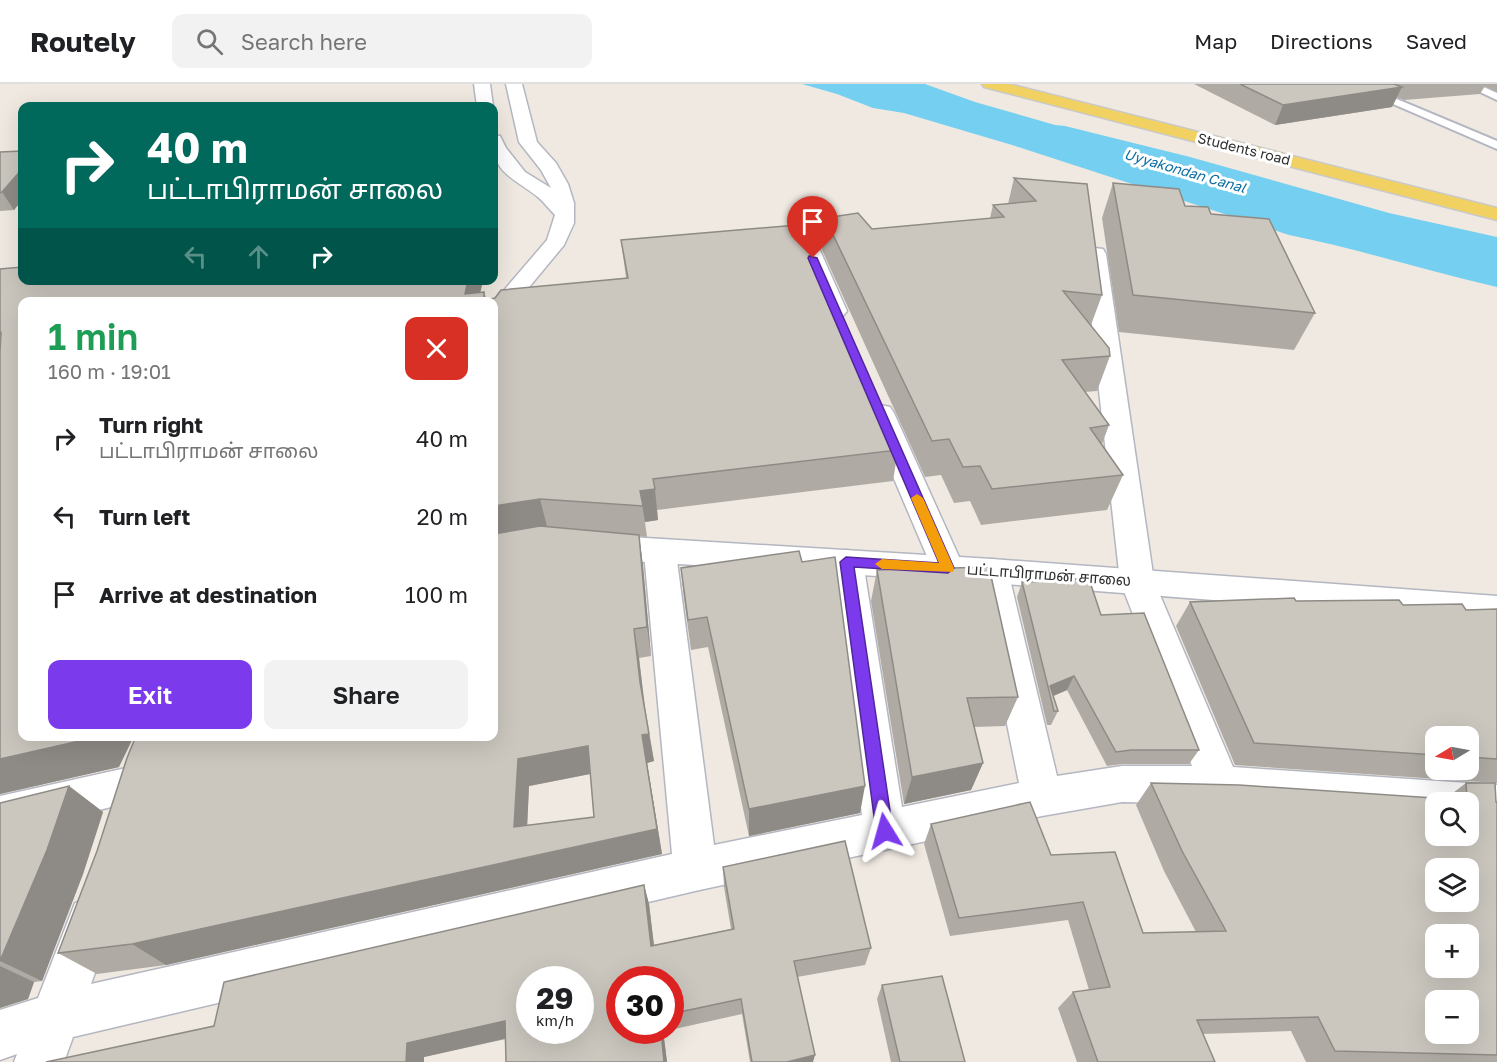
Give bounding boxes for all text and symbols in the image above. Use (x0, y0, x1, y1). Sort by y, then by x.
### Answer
search box (172, 14, 592, 68)
text: Routely (30, 25, 136, 58)
icon: search (193, 25, 226, 58)
text: Search here (241, 28, 367, 55)
text: Map (1194, 28, 1237, 54)
text: Directions (1270, 28, 1373, 54)
text: Saved (1406, 28, 1467, 54)
text: 40 m (147, 122, 248, 172)
icon: right (48, 126, 126, 204)
street label: Students road (1196, 129, 1292, 168)
water label: Uyyakondan Canal (1122, 145, 1248, 196)
text: பட்டாபிராமன் சாலை (147, 173, 443, 205)
pin (787, 196, 838, 258)
icon: arrive (796, 205, 829, 238)
icon: left (179, 240, 212, 273)
icon: ahead (242, 240, 275, 273)
icon: right (305, 240, 338, 273)
text: 1 min (48, 315, 138, 358)
button: close (405, 317, 468, 380)
text: 160 m · 19:01 (48, 359, 171, 383)
text: Turn right (99, 411, 203, 438)
icon: right (48, 422, 81, 455)
text: 40 m (416, 425, 468, 452)
text: பட்டாபிராமன் சாலை (99, 438, 318, 462)
icon: left (48, 500, 81, 533)
text: Turn left (99, 503, 190, 530)
text: 20 m (417, 503, 468, 530)
street label: பட்டாபிராமன் சாலை (966, 559, 1132, 590)
icon: arrive (48, 578, 81, 611)
text: Arrive at destination (99, 581, 317, 608)
text: 100 m (405, 581, 468, 608)
button: Exit (48, 660, 252, 729)
button: Share (264, 660, 468, 729)
north arrow (1425, 726, 1479, 780)
map controls (1425, 726, 1479, 1044)
button: search (1425, 792, 1479, 846)
position arrow (853, 799, 917, 863)
button: layers (1425, 858, 1479, 912)
button: + (1425, 924, 1479, 978)
speed limit sign: 30 (606, 966, 684, 1044)
text: 29 (536, 980, 574, 1016)
button: − (1425, 990, 1479, 1044)
text: km/h (536, 1011, 574, 1029)

